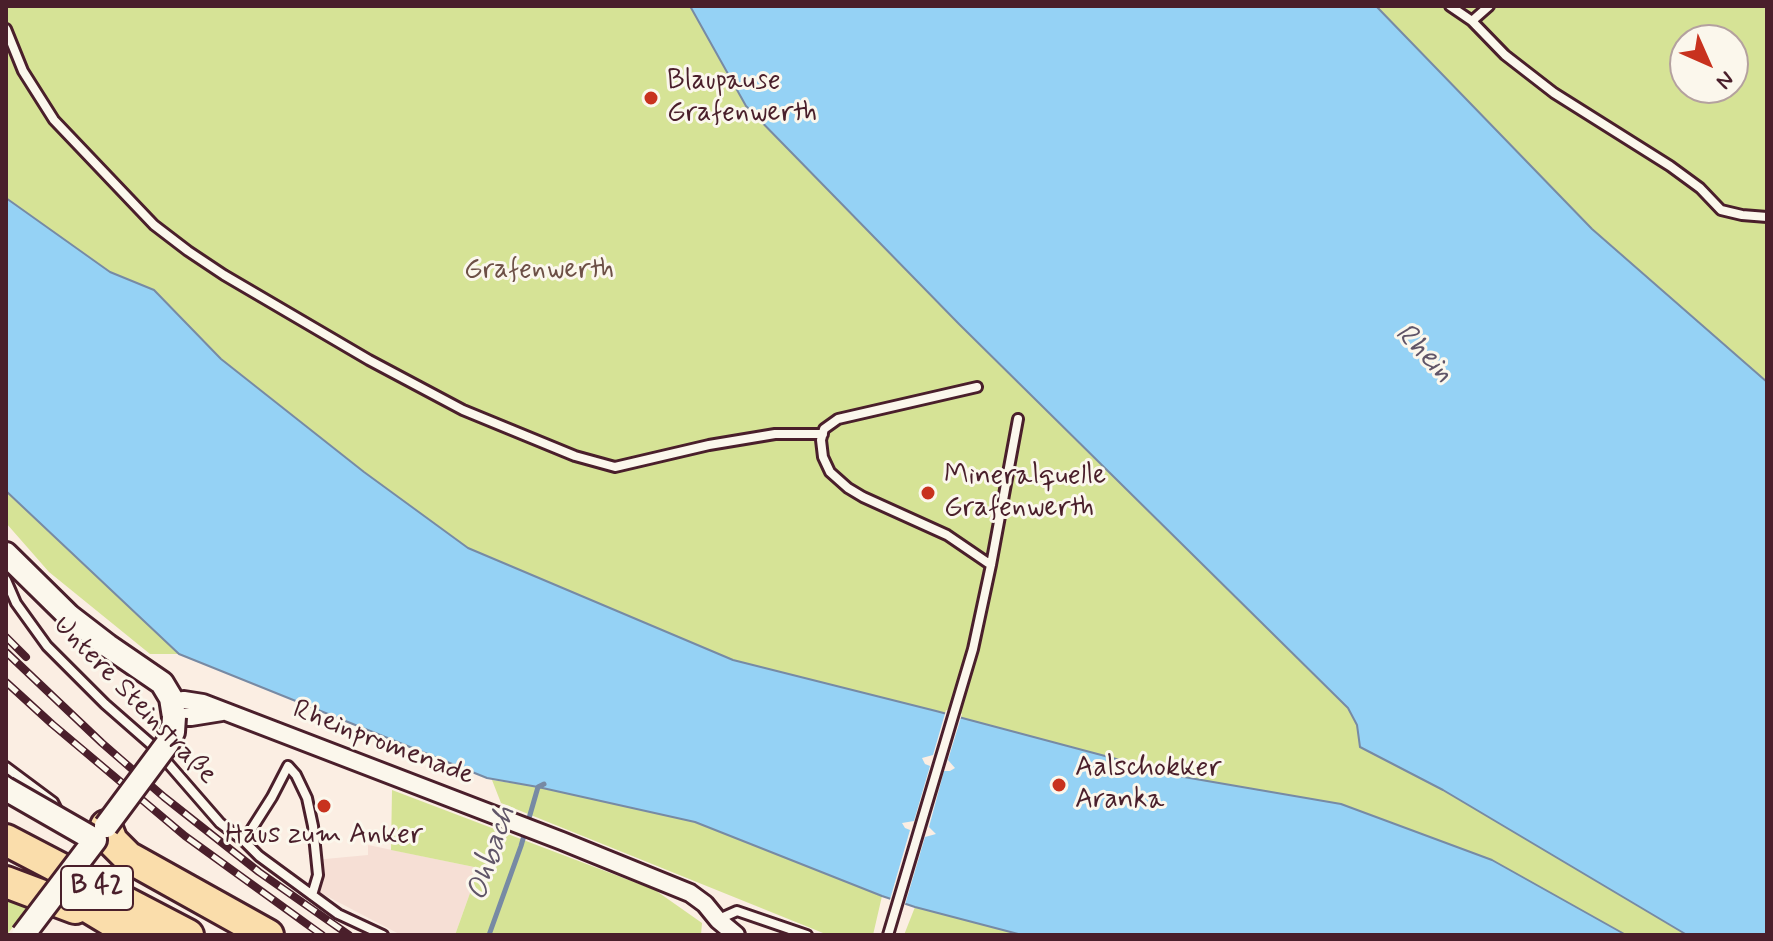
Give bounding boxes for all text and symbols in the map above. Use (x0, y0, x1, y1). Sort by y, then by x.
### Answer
north arrow (1669, 24, 1749, 104)
text: N (1709, 64, 1740, 95)
place label: Blaupause Grafenwerth (667, 65, 817, 131)
marker: Blaupause Grafenwerth (642, 89, 660, 107)
park label: Grafenwerth (464, 254, 614, 288)
water label: Rhein (1386, 317, 1460, 391)
place label: Mineralquelle Grafenwerth (944, 460, 1106, 526)
marker: Mineralquelle Grafenwerth (919, 484, 937, 502)
street label: Untere Steinstraße (45, 610, 223, 792)
street label: Rheinpromenade (288, 694, 478, 794)
place label: Aalschokker Aranka (1075, 752, 1222, 818)
marker: Aalschokker Aranka (1050, 776, 1068, 794)
marker: Haus zum Anker (315, 797, 333, 815)
water label: Ohbach (461, 802, 525, 906)
place label: Haus zum Anker (225, 819, 423, 853)
road number: B 42 (61, 866, 133, 910)

